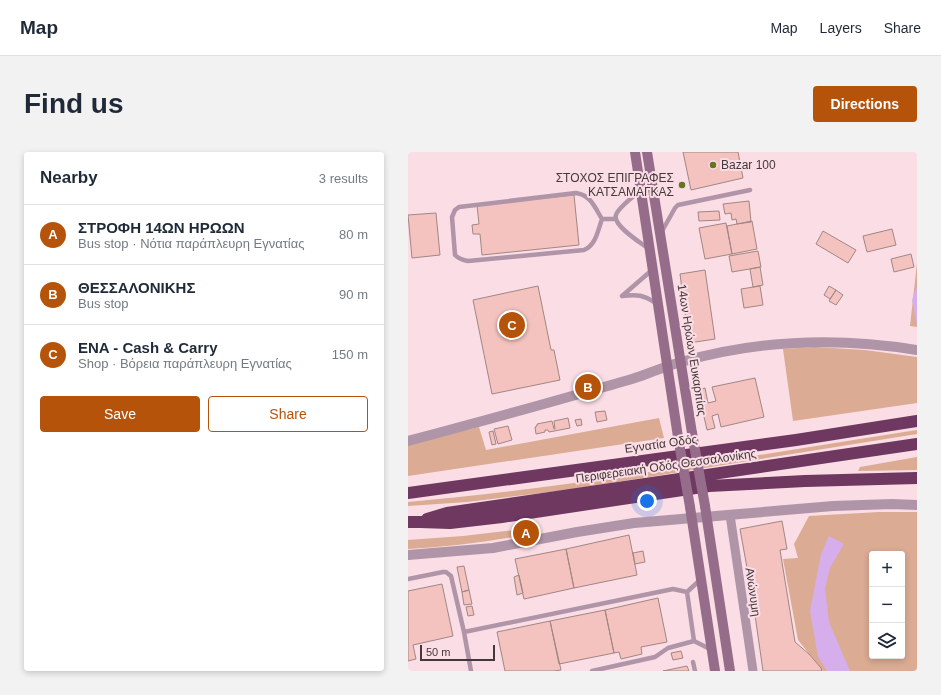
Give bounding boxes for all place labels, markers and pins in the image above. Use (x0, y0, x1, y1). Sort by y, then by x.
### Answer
place label: Bazar 100 (721, 158, 776, 172)
marker: Bazar 100 (708, 160, 718, 170)
place label: ΣΤΟΧΟΣ ΕΠΙΓΡΑΦΕΣ ΚΑΤΣΑΜΑΓΚΑΣ (556, 171, 674, 199)
marker: ΣΤΟΧΟΣ ΕΠΙΓΡΑΦΕΣ ΚΑΤΣΑΜΑΓΚΑΣ (677, 180, 687, 190)
pin: C (499, 310, 525, 340)
pin: B (575, 372, 601, 402)
pin: A (513, 518, 539, 548)

